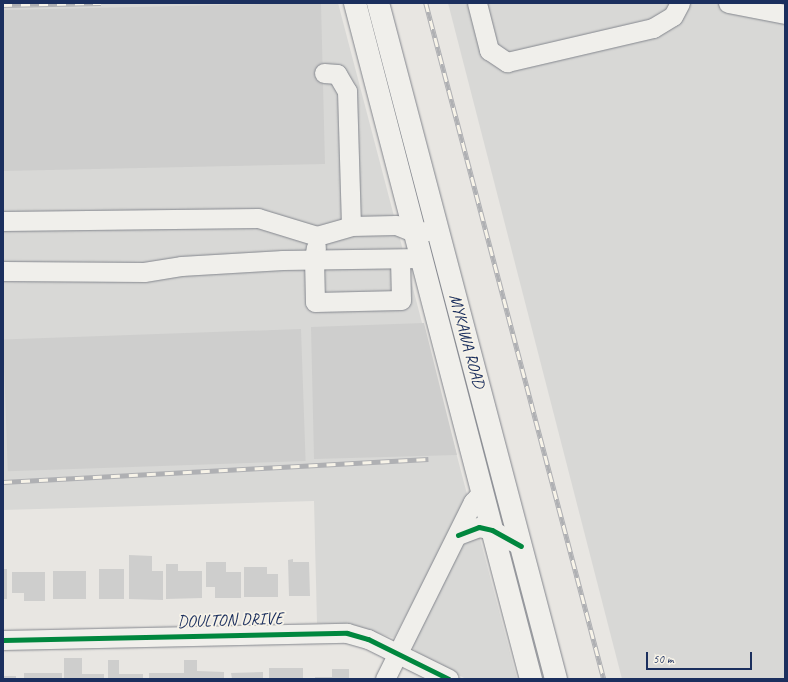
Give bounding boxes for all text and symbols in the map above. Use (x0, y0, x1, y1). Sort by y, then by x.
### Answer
street label: MYKAWA ROAD (445, 291, 489, 391)
street label: DOULTON DRIVE (177, 608, 283, 632)
scale bar (648, 644, 754, 670)
text: 50 m (653, 651, 673, 667)

